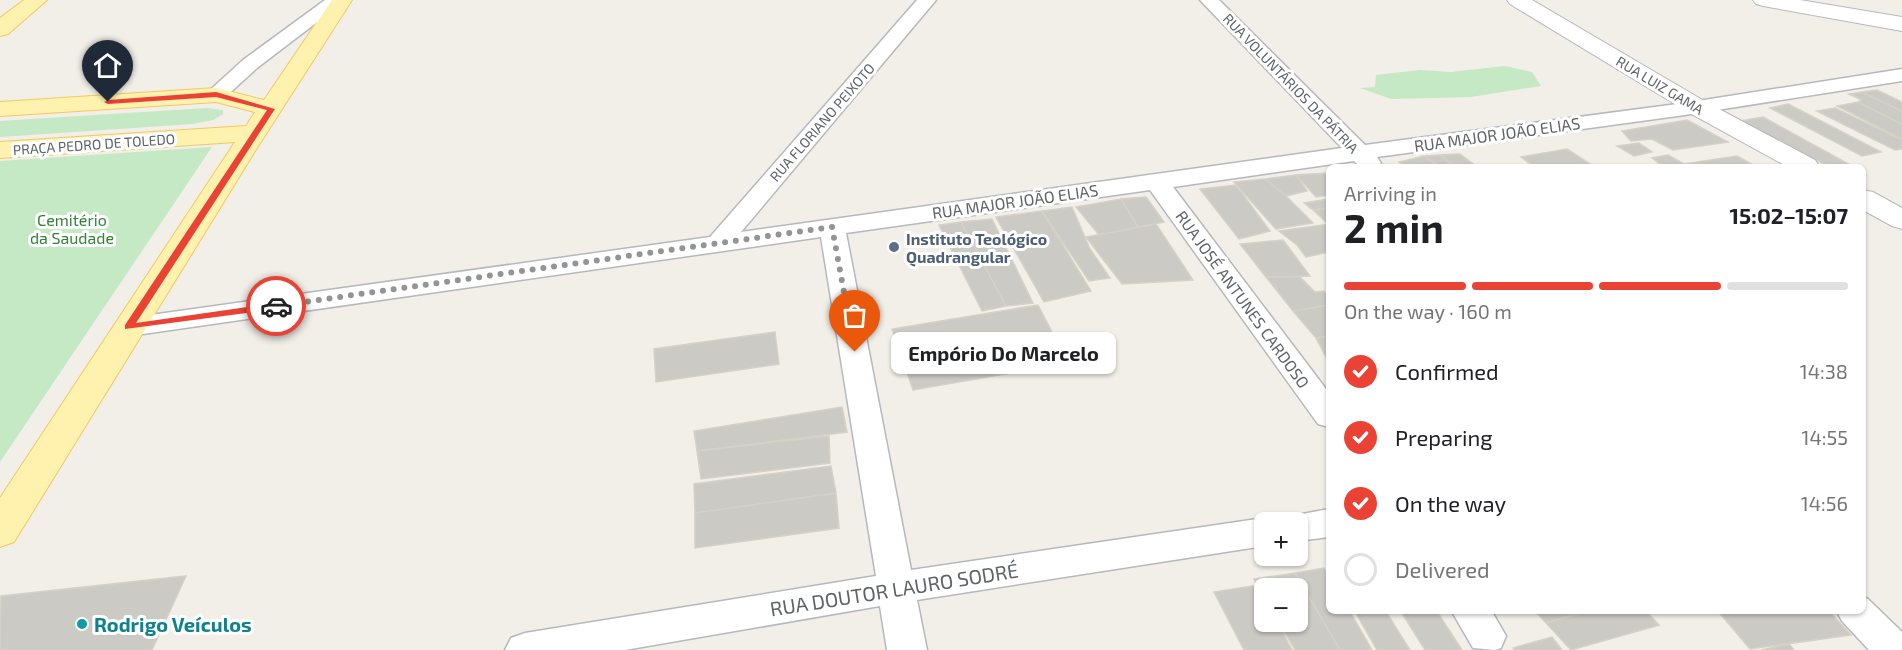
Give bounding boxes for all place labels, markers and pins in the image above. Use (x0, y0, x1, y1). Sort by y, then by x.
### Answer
pin (82, 40, 133, 102)
place label: Instituto Teológico Quadrangular (906, 229, 1047, 267)
marker: Instituto Teológico Quadrangular (887, 240, 901, 254)
pin (829, 290, 880, 352)
callout: Empório Do Marcelo (891, 331, 1116, 373)
place label: Rodrigo Veículos (94, 612, 252, 636)
marker: Rodrigo Veículos (75, 617, 89, 631)

